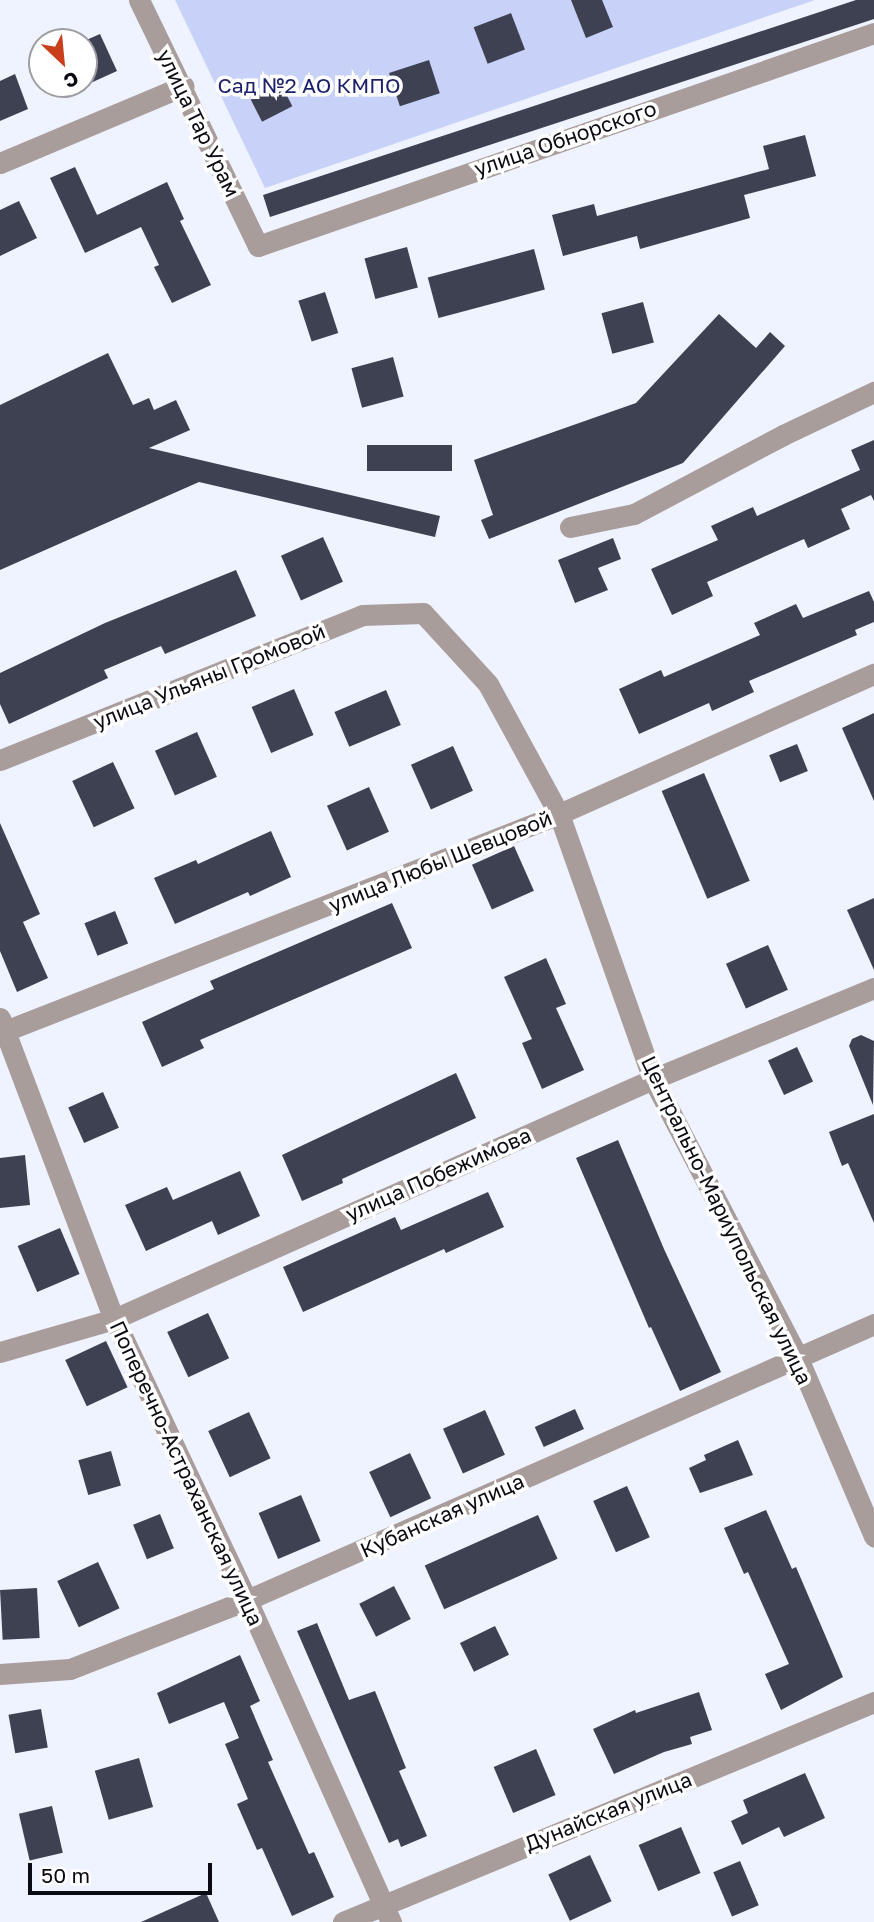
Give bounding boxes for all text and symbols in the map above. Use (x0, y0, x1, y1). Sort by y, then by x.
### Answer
north arrow (28, 28, 98, 98)
street label: улица Тар Урам (152, 45, 246, 201)
text: С (60, 67, 83, 94)
park label: Сад №2 АО КМПО (217, 72, 401, 98)
street label: улица Обнорского (471, 95, 659, 181)
street label: улица Ульяны Громовой (89, 618, 329, 734)
street label: улица Любы Шевцовой (325, 805, 555, 917)
street label: Центрально-Мариупольская улица (636, 1052, 818, 1388)
street label: улица Побежимова (341, 1122, 535, 1226)
street label: Поперечно-Астраханская улица (105, 1317, 269, 1629)
street label: Кубанская улица (356, 1468, 528, 1562)
street label: Дунайская улица (521, 1766, 695, 1856)
scale bar (32, 1848, 215, 1892)
text: 50 m (41, 1862, 90, 1888)

